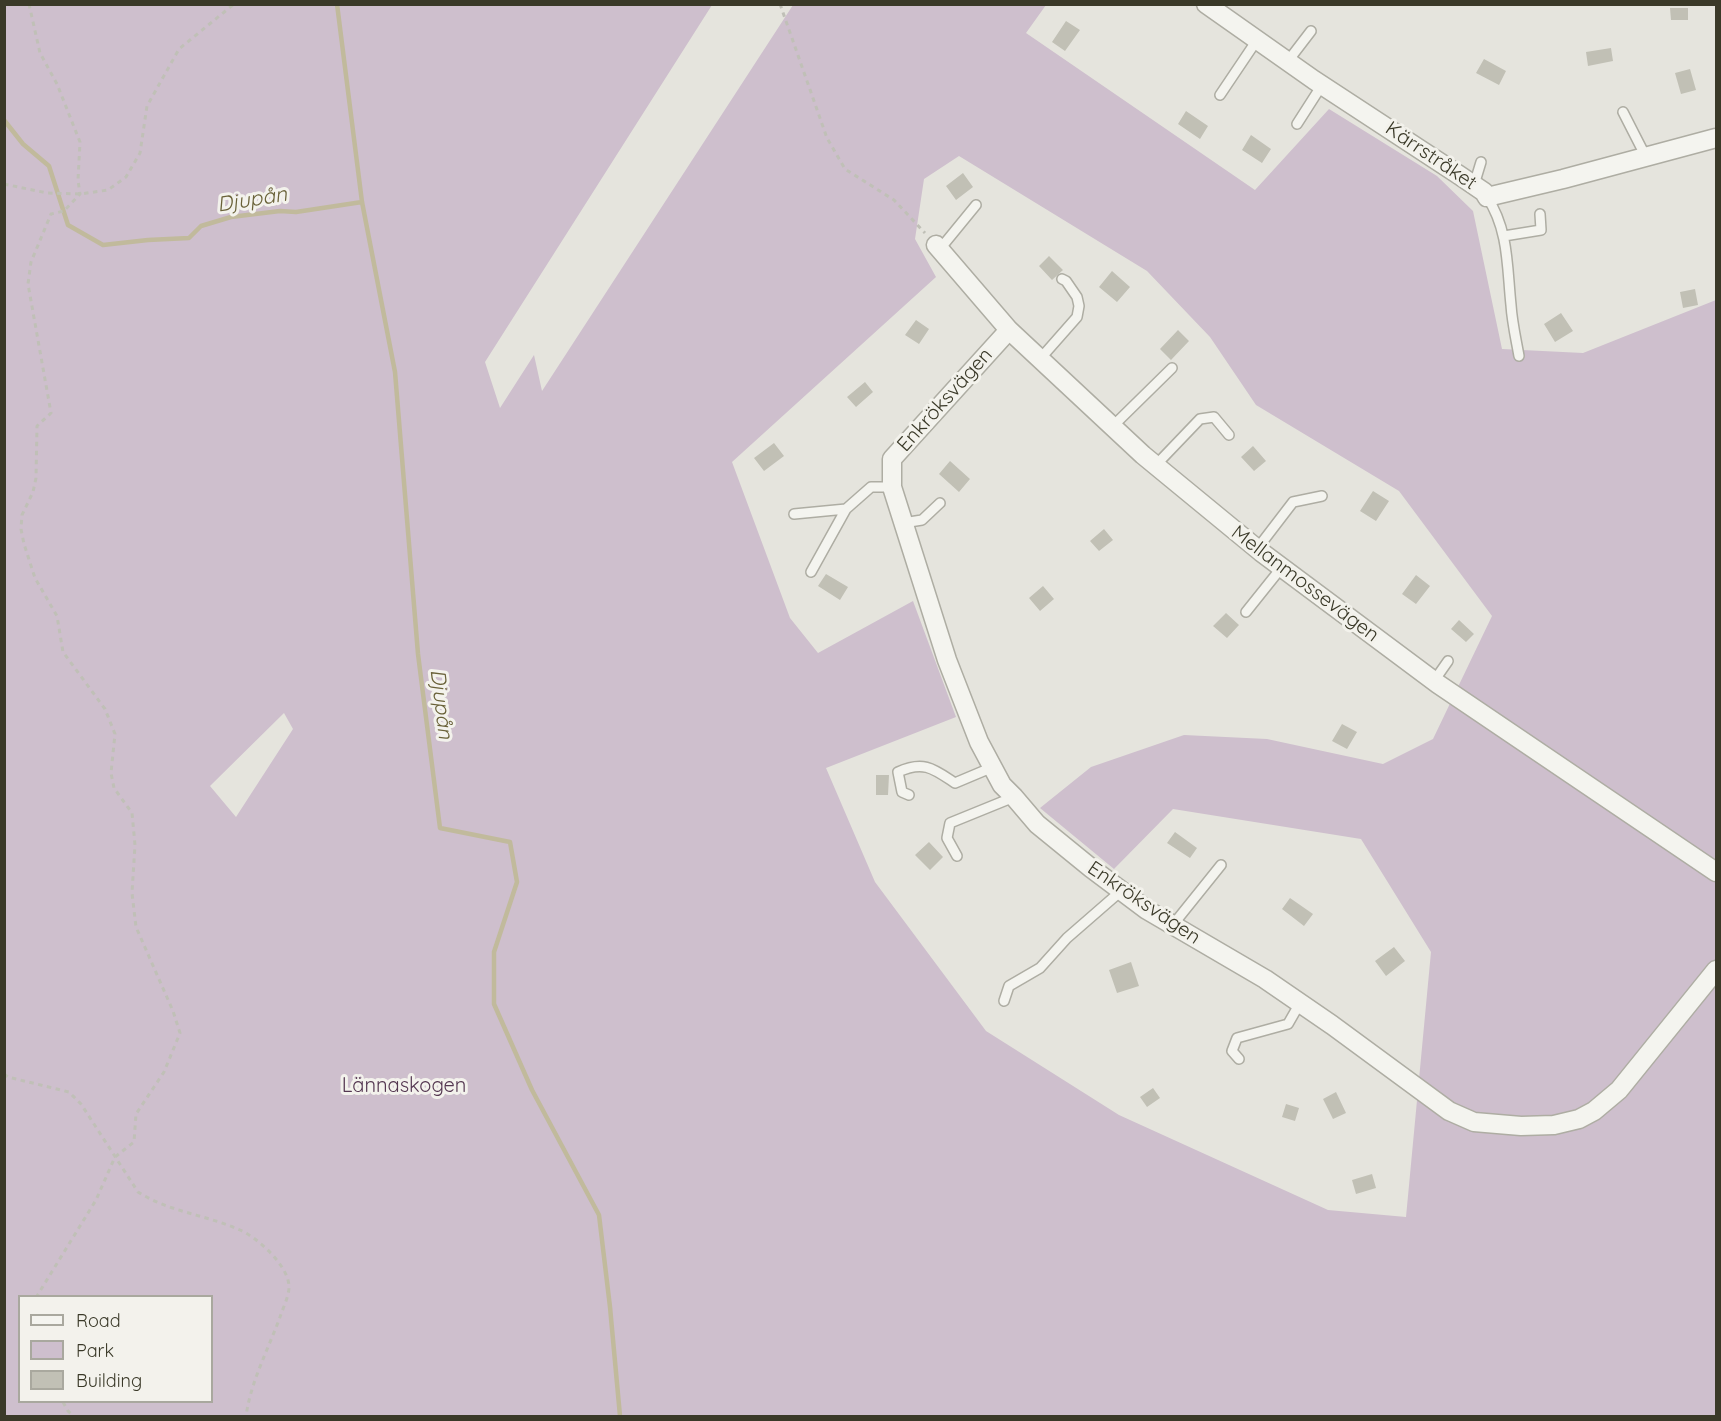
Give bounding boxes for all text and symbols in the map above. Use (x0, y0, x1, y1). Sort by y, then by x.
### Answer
street label: Kärrstråket (1381, 117, 1481, 195)
water label: Djupån (215, 182, 289, 218)
street label: Enkröksvägen (892, 343, 998, 457)
street label: Mellanmossevägen (1226, 521, 1384, 647)
water label: Djupån (424, 668, 458, 740)
street label: Enkröksvägen (1083, 856, 1205, 950)
park label: Lännaskogen (342, 1074, 466, 1098)
legend (18, 1295, 213, 1403)
text: Road (76, 1309, 121, 1332)
text: Park (76, 1339, 114, 1362)
text: Building (76, 1369, 142, 1392)

